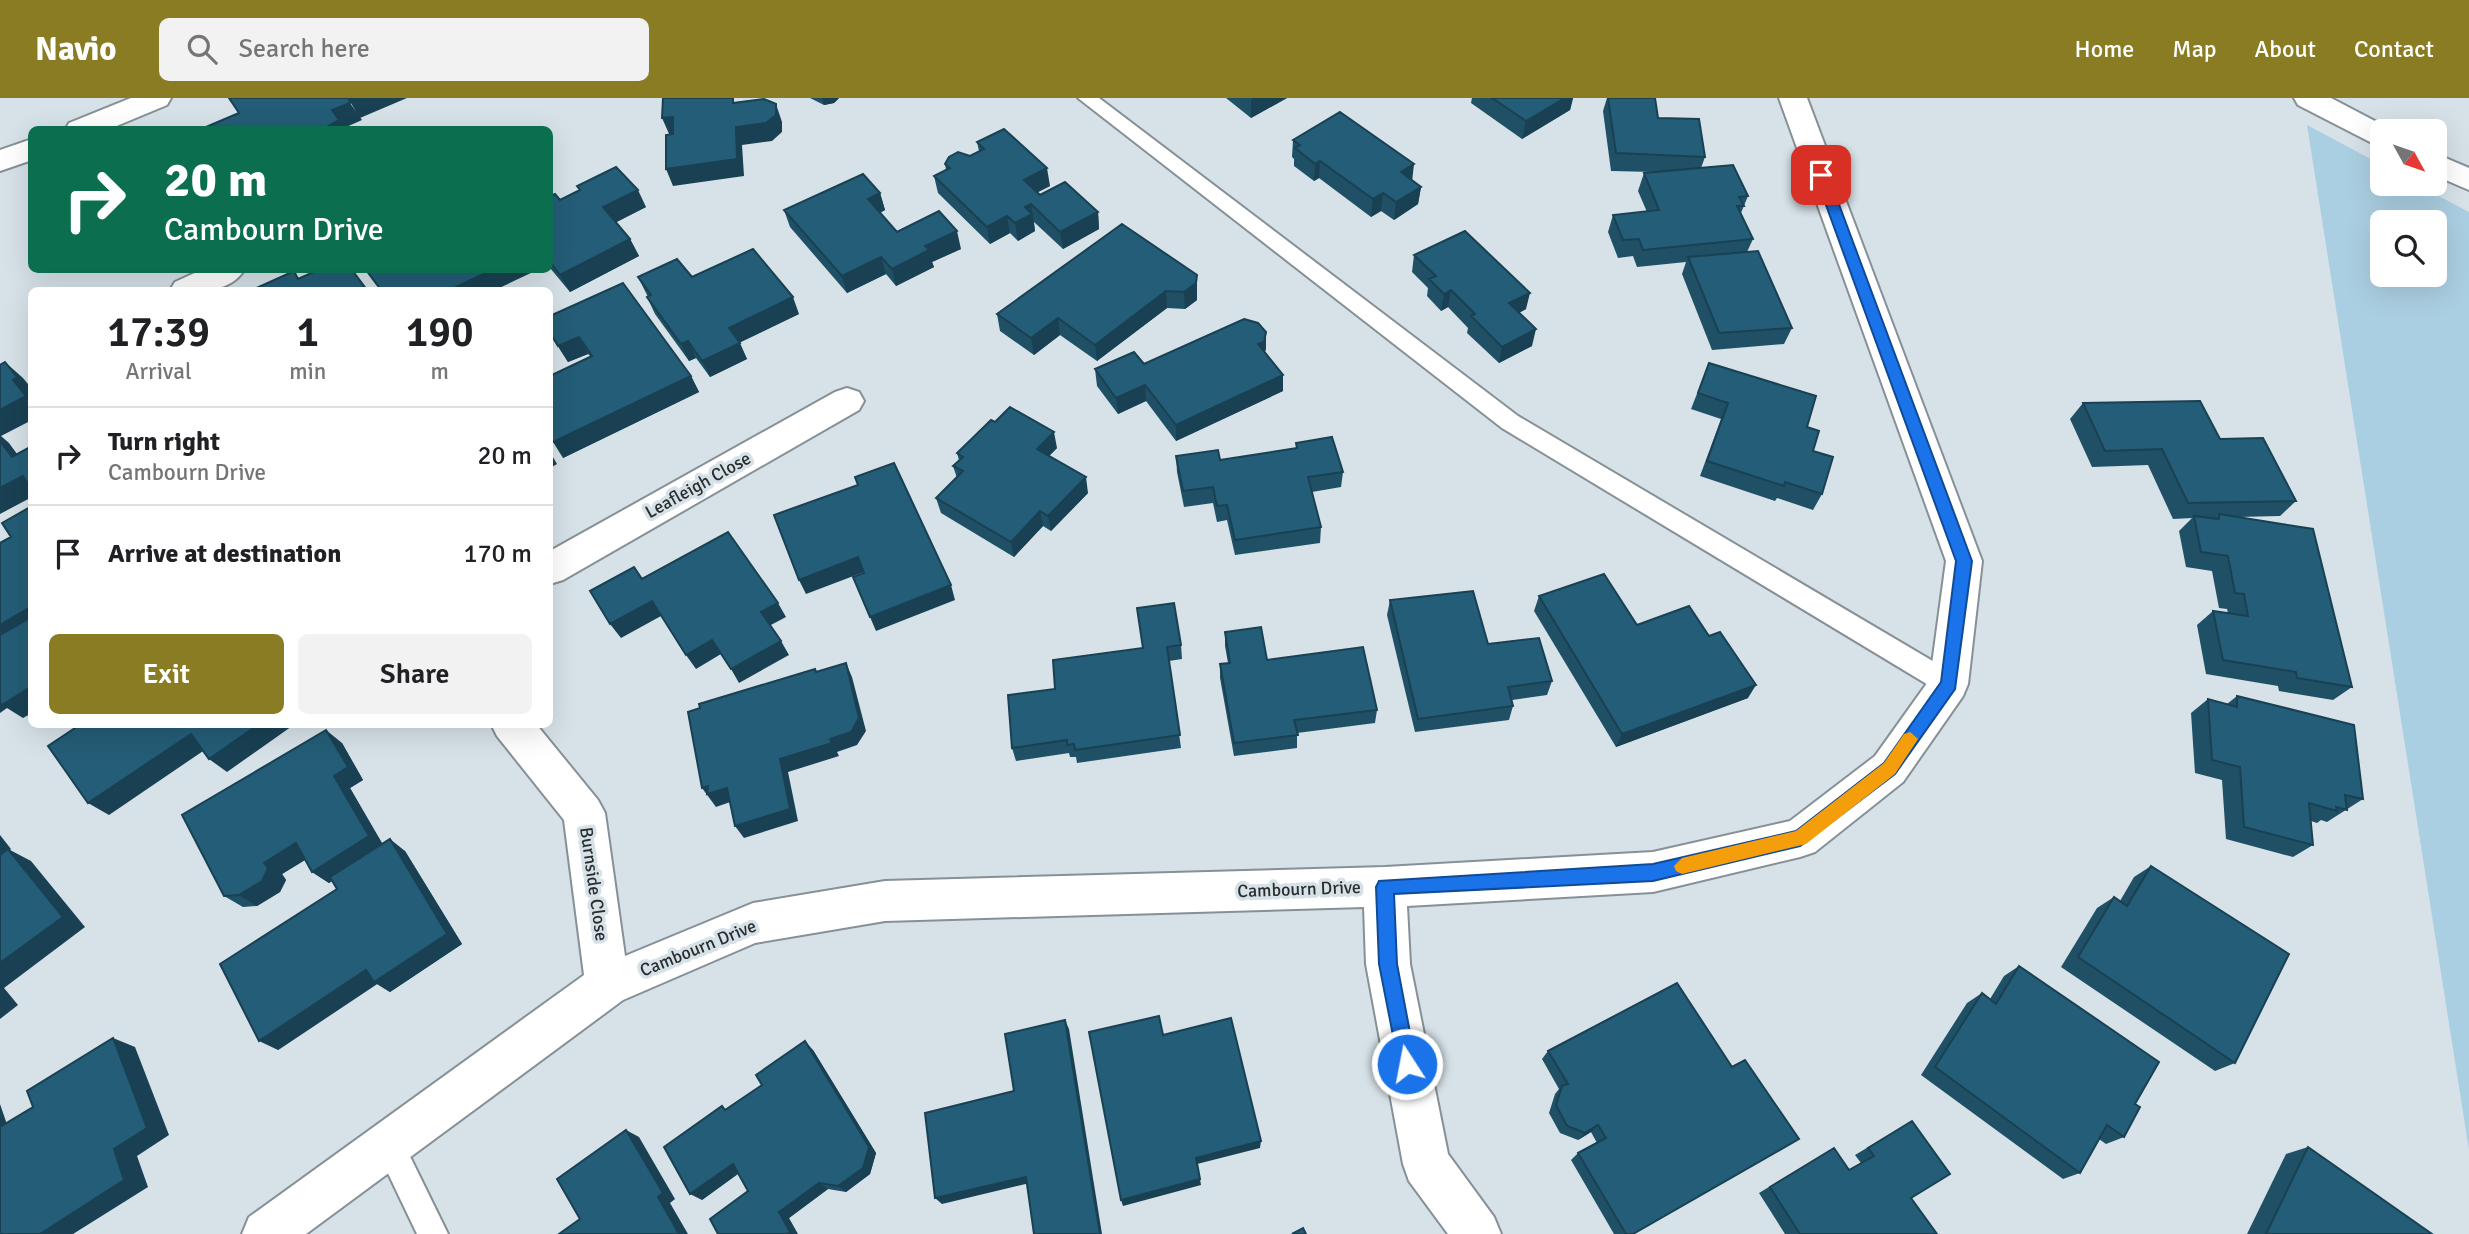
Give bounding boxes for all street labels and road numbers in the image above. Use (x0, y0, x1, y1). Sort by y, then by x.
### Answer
street label: Leafleigh Close (641, 447, 755, 523)
street label: Burnside Close (575, 826, 613, 942)
street label: Cambourn Drive (1237, 876, 1361, 902)
street label: Cambourn Drive (637, 915, 759, 981)

